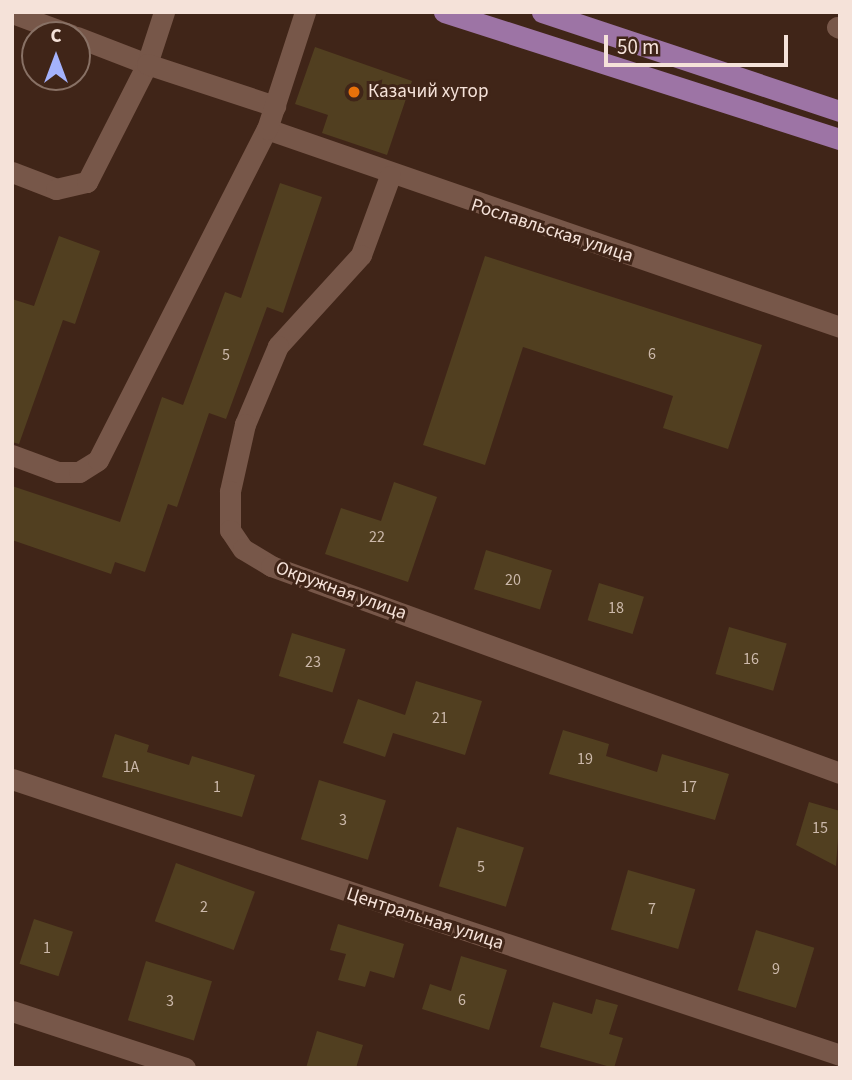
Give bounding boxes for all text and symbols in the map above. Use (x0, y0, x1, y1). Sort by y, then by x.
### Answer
north arrow (21, 21, 91, 91)
scale bar (607, 21, 791, 65)
text: С (50, 23, 62, 50)
text: 50 m (617, 32, 659, 62)
place label: Казачий хутор (368, 81, 488, 103)
marker: Казачий хутор (346, 84, 362, 100)
street label: Рославльская улица (468, 194, 636, 268)
house number: 6 (648, 344, 656, 364)
house number: 5 (222, 345, 230, 365)
house number: 22 (369, 527, 385, 547)
street label: Окружная улица (272, 557, 410, 625)
house number: 20 (505, 570, 521, 590)
house number: 18 (608, 598, 624, 618)
house number: 16 (743, 649, 759, 669)
house number: 23 (305, 652, 321, 672)
house number: 21 (432, 708, 448, 728)
house number: 19 (577, 749, 593, 769)
house number: 1А (123, 757, 139, 777)
house number: 1 (213, 777, 221, 797)
house number: 17 (681, 777, 697, 797)
house number: 3 (339, 810, 347, 830)
house number: 15 (812, 818, 828, 838)
house number: 5 (477, 857, 485, 877)
street label: Центральная улица (343, 883, 507, 955)
house number: 2 (200, 897, 208, 917)
house number: 7 (648, 899, 656, 919)
house number: 1 (43, 938, 51, 958)
house number: 9 (772, 959, 780, 979)
house number: 6 (458, 990, 466, 1010)
house number: 3 (166, 991, 174, 1011)

